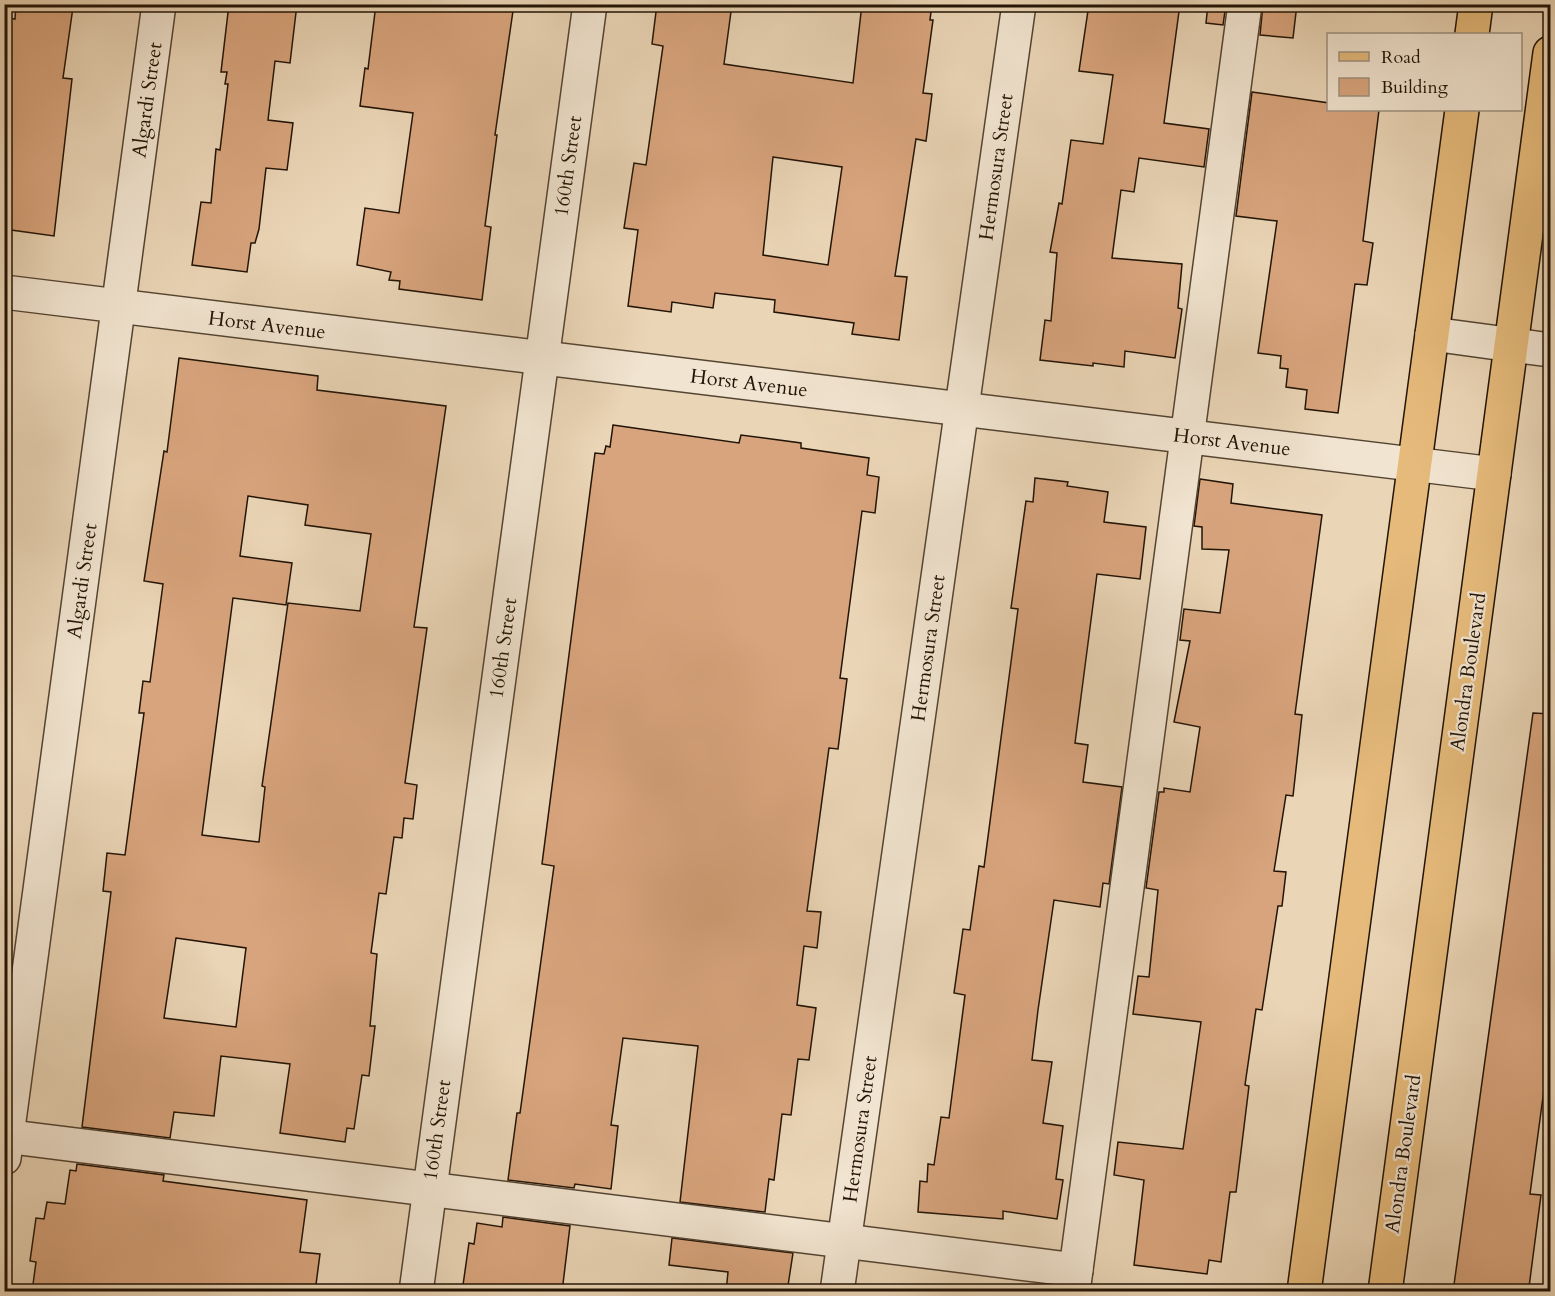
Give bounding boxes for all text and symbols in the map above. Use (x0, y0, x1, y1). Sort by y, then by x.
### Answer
legend (1327, 33, 1522, 111)
street label: Algardi Street (126, 40, 169, 159)
text: Road (1381, 45, 1421, 70)
text: Building (1381, 75, 1449, 100)
street label: Hermosura Street (972, 91, 1020, 242)
street label: 160th Street (548, 113, 589, 218)
street label: Horst Avenue (207, 304, 327, 346)
street label: Horst Avenue (689, 362, 809, 404)
street label: Horst Avenue (1172, 421, 1292, 463)
street label: Algardi Street (61, 521, 104, 640)
street label: Hermosura Street (904, 572, 952, 723)
street label: Alondra Boulevard (1444, 591, 1493, 753)
street label: 160th Street (483, 595, 524, 700)
street label: Hermosura Street (836, 1053, 884, 1204)
street label: Alondra Boulevard (1379, 1073, 1428, 1235)
street label: 160th Street (417, 1077, 458, 1182)

